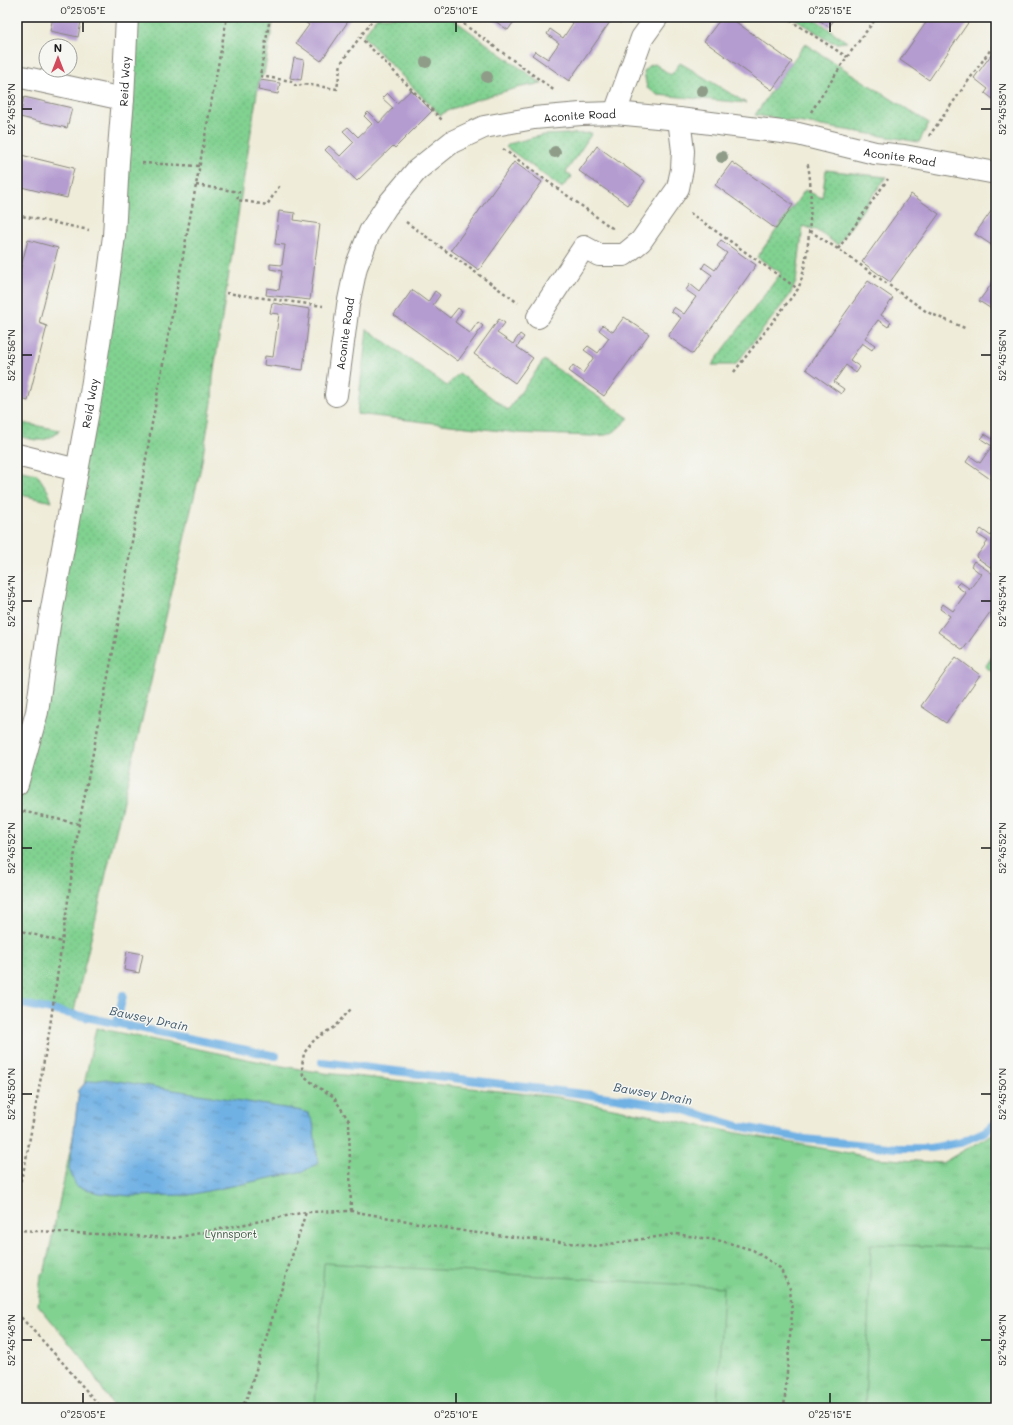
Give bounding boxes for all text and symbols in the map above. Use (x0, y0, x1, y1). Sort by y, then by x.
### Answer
text: 0°25'05"E (61, 3, 106, 17)
text: 0°25'10"E (434, 3, 478, 17)
text: 0°25'15"E (808, 3, 852, 17)
north arrow (38, 38, 78, 78)
text: N (54, 40, 62, 55)
street label: Reid Way (115, 56, 133, 107)
text: 52°45'58"N (4, 83, 18, 135)
text: 52°45'58"N (995, 83, 1009, 135)
street label: Aconite Road (543, 105, 616, 125)
street label: Aconite Road (862, 143, 937, 169)
street label: Aconite Road (332, 296, 357, 371)
text: 52°45'56"N (4, 329, 18, 381)
text: 52°45'56"N (995, 329, 1009, 381)
street label: Reid Way (78, 377, 101, 429)
text: 52°45'54"N (4, 575, 18, 627)
text: 52°45'54"N (995, 575, 1009, 627)
text: 52°45'52"N (4, 822, 18, 874)
text: 52°45'52"N (995, 822, 1009, 874)
water label: Bawsey Drain (108, 1002, 190, 1034)
text: 52°45'50"N (4, 1068, 18, 1120)
text: 52°45'50"N (995, 1068, 1009, 1120)
water label: Bawsey Drain (612, 1078, 694, 1108)
park label: Lynnsport (205, 1226, 258, 1241)
text: 52°45'48"N (4, 1314, 18, 1366)
text: 52°45'48"N (995, 1314, 1009, 1366)
text: 0°25'05"E (61, 1407, 106, 1421)
text: 0°25'10"E (434, 1407, 478, 1421)
text: 0°25'15"E (808, 1407, 852, 1421)

